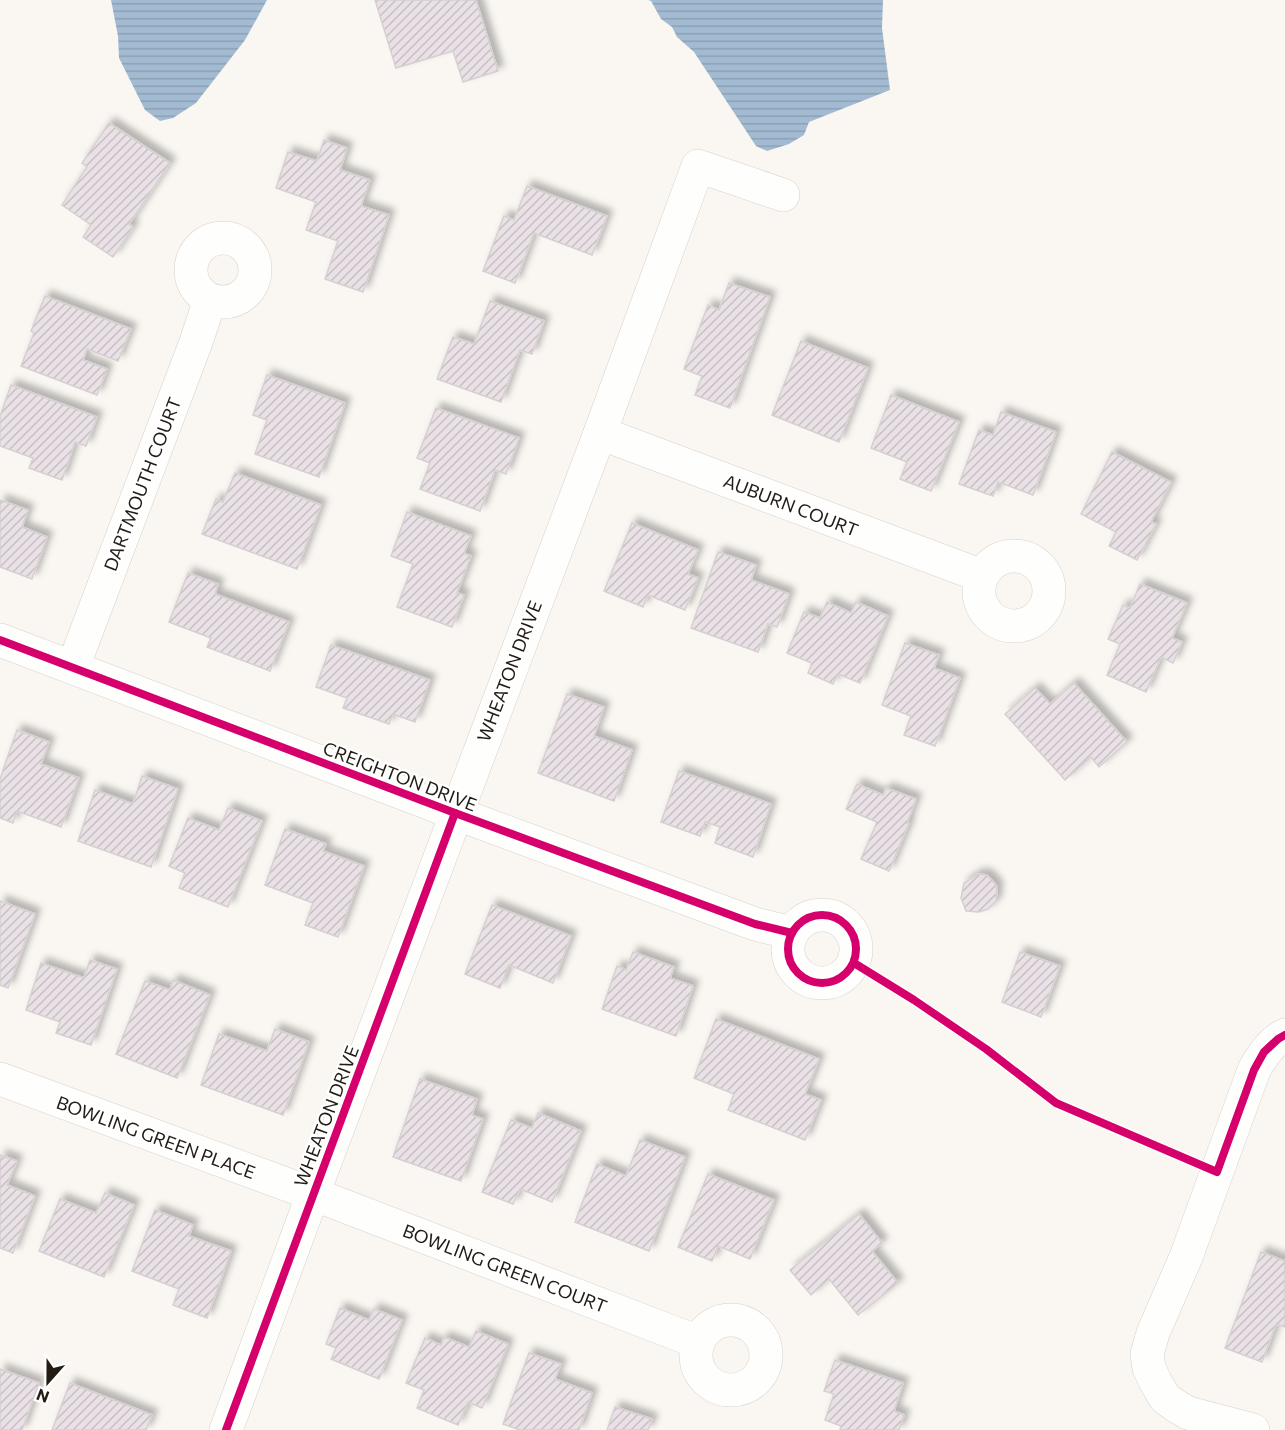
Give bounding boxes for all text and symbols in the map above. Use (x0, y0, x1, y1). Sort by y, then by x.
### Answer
street label: DARTMOUTH COURT (99, 394, 185, 574)
street label: AUBURN COURT (721, 469, 861, 541)
street label: WHEATON DRIVE (472, 597, 546, 745)
street label: CREIGHTON DRIVE (320, 737, 480, 815)
street label: WHEATON DRIVE (289, 1042, 363, 1190)
street label: BOWLING GREEN PLACE (54, 1091, 258, 1183)
street label: BOWLING GREEN COURT (400, 1219, 610, 1317)
north arrow (18, 1352, 78, 1412)
text: N (33, 1385, 51, 1407)

